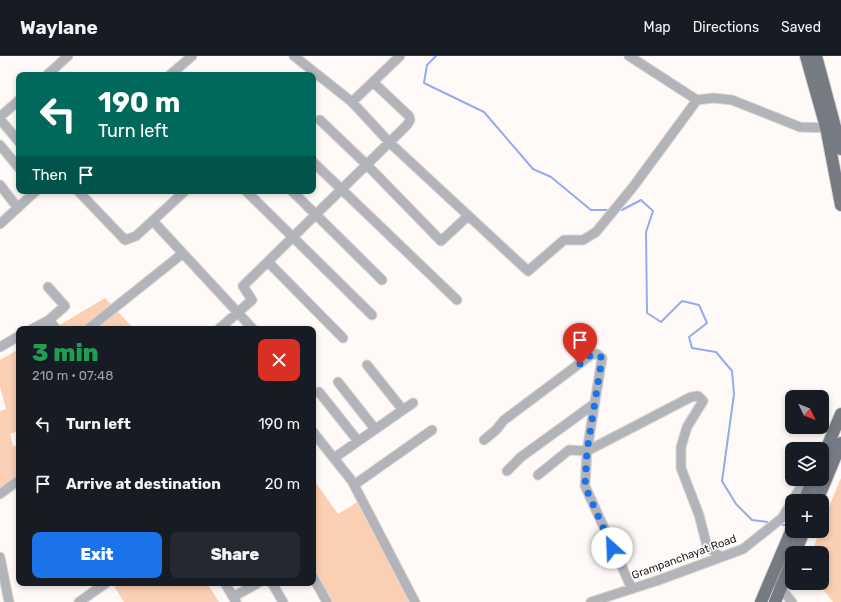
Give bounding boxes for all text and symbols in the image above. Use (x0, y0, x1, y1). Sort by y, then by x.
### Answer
text: Waylane (20, 16, 98, 39)
text: Map (644, 19, 671, 36)
text: Directions (693, 19, 759, 36)
text: Saved (781, 19, 821, 36)
text: 190 m (98, 86, 181, 119)
icon: left (32, 88, 84, 140)
text: Turn left (98, 120, 168, 142)
icon: arrive (75, 164, 97, 186)
text: Then (32, 166, 67, 184)
pin (563, 323, 597, 364)
icon: arrive (569, 329, 591, 351)
text: 3 min (32, 339, 99, 367)
button: close (258, 339, 300, 381)
text: 210 m · 07:48 (32, 368, 113, 383)
north arrow (785, 390, 829, 434)
map controls (785, 390, 829, 590)
icon: left (32, 413, 54, 435)
text: Turn left (66, 415, 131, 433)
text: 190 m (258, 415, 300, 433)
button: layers (785, 442, 829, 486)
icon: arrive (32, 473, 54, 495)
text: Arrive at destination (66, 475, 221, 493)
text: 20 m (265, 475, 300, 493)
button: + (785, 494, 829, 538)
position arrow (591, 527, 633, 569)
button: Exit (32, 532, 162, 578)
button: Share (170, 532, 300, 578)
street label: Grampanchayat Road (630, 532, 738, 582)
button: − (785, 546, 829, 590)

